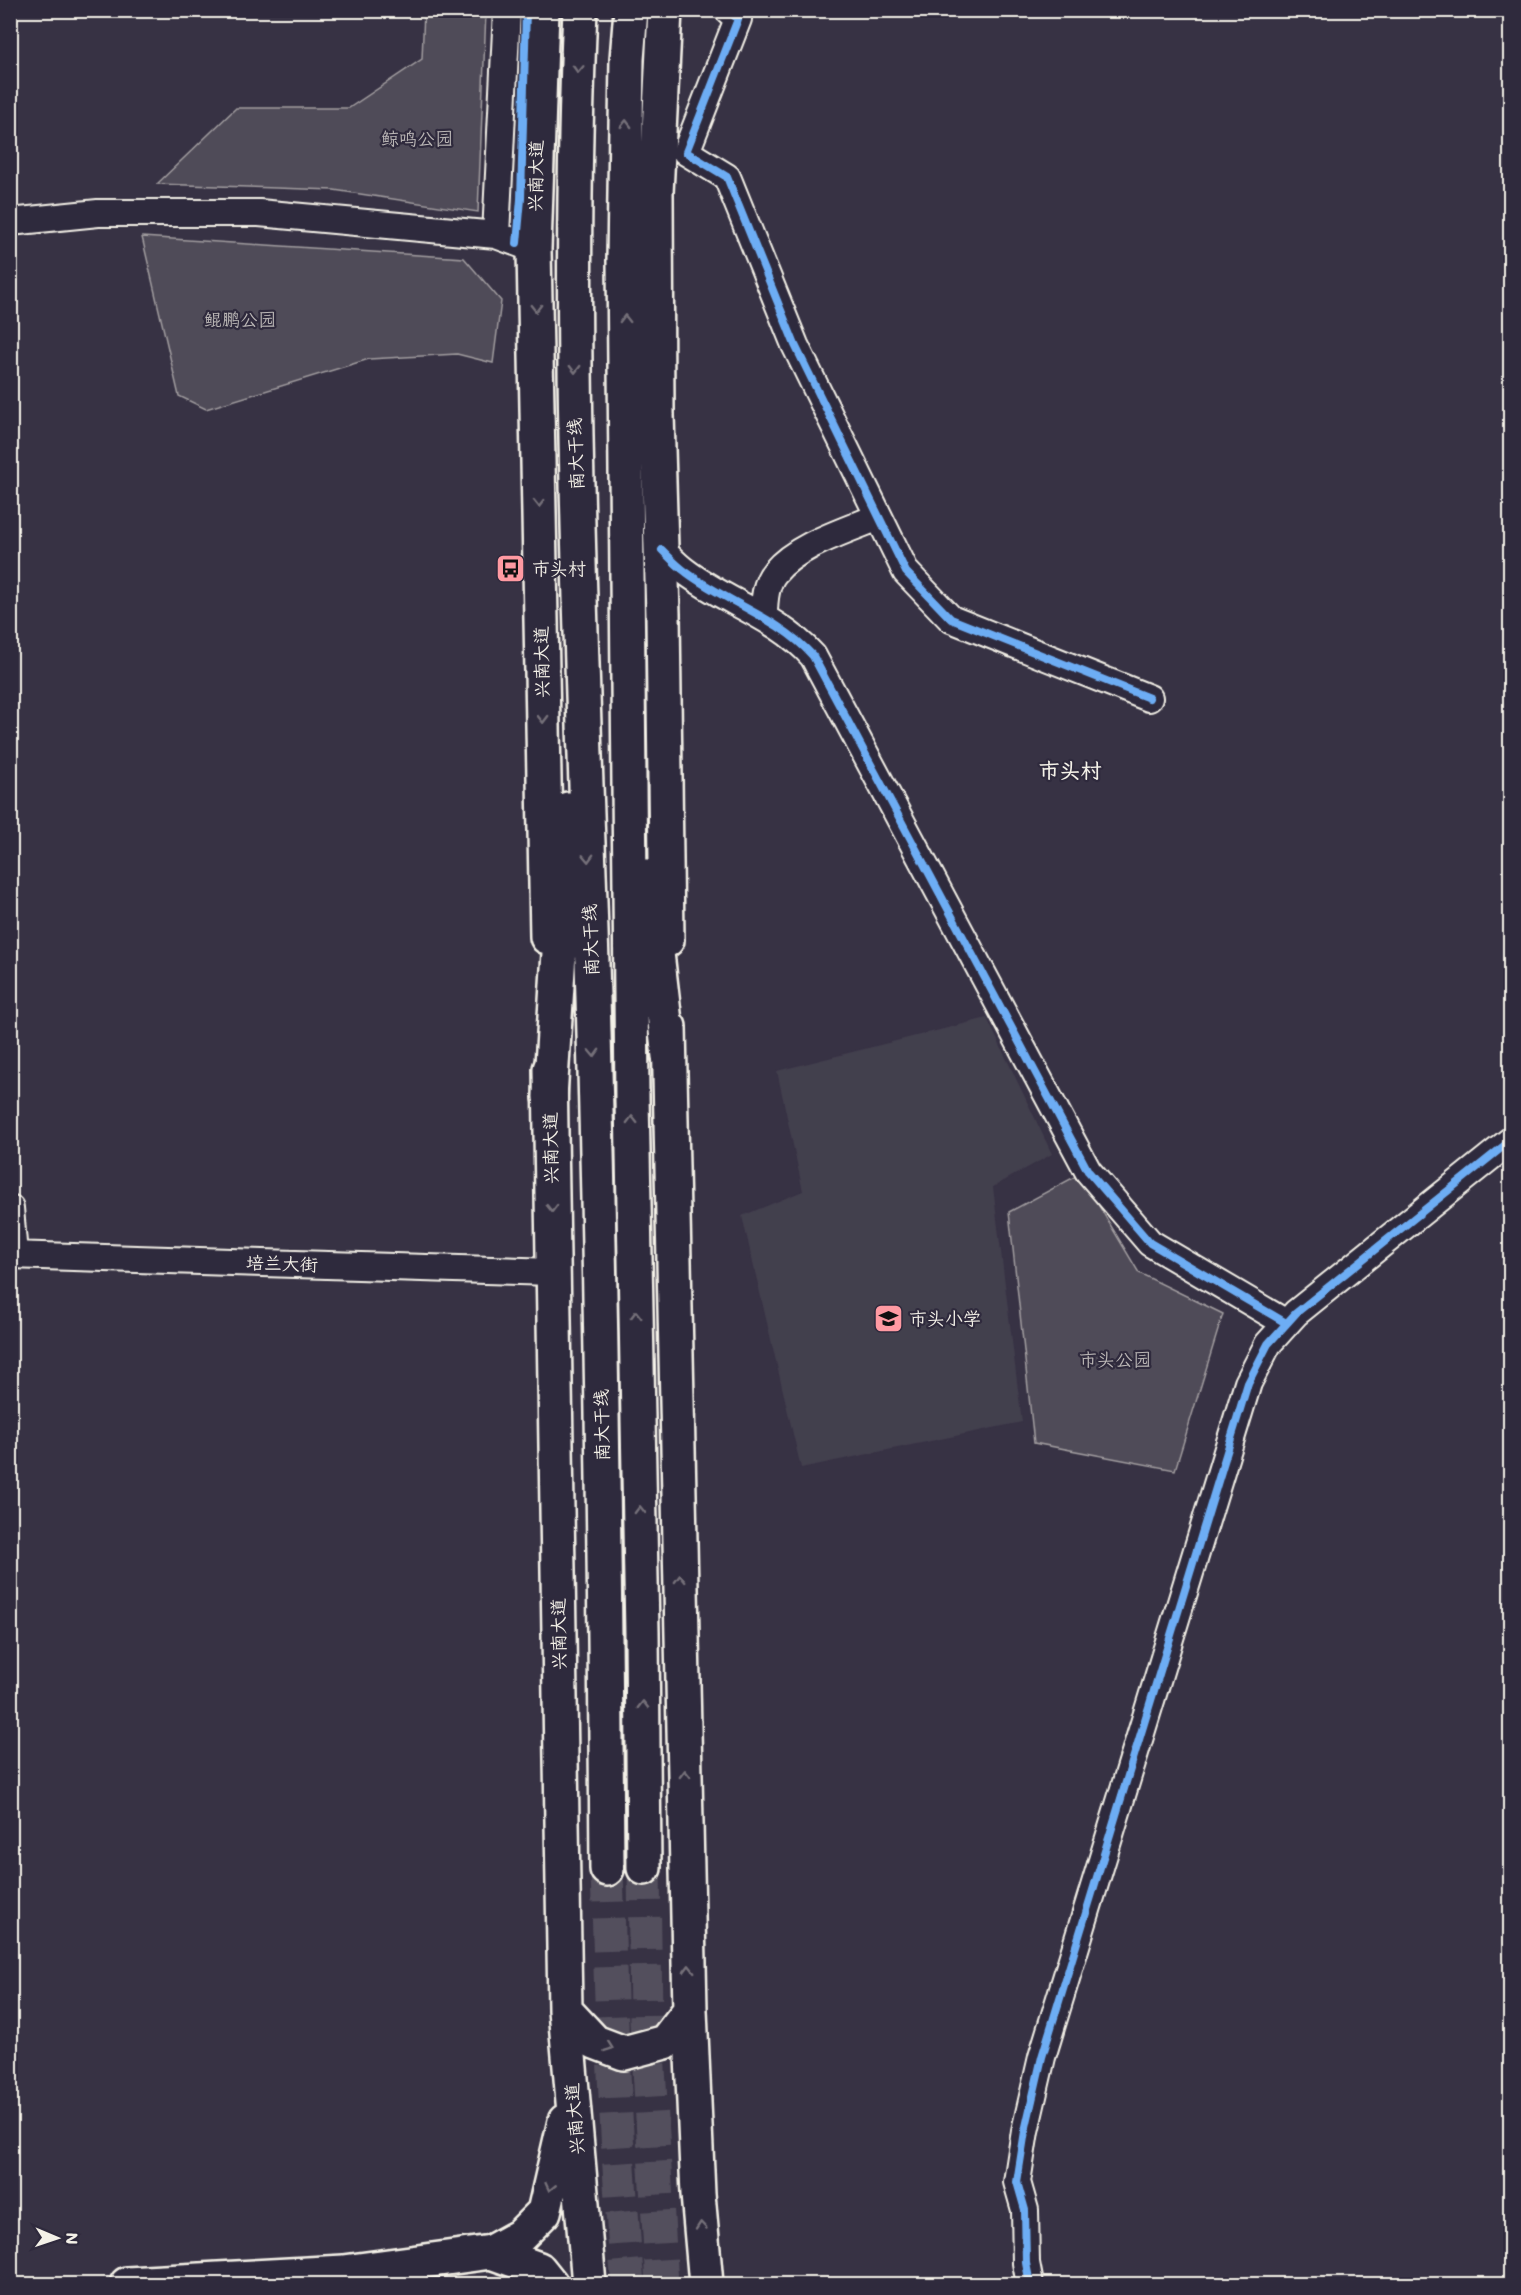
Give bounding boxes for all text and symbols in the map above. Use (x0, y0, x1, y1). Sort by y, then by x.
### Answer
one-way arrow (572, 64, 584, 73)
one-way arrow (620, 119, 632, 128)
park label: 鲸鸣公园 (381, 126, 453, 150)
street label: 兴南大道 (522, 140, 548, 212)
one-way arrow (529, 303, 542, 312)
park label: 鲲鹏公园 (204, 307, 276, 331)
one-way arrow (619, 314, 631, 323)
one-way arrow (569, 364, 581, 373)
street label: 南大干线 (562, 418, 588, 490)
one-way arrow (533, 498, 545, 507)
bus stop icon: 市头村 (495, 553, 527, 585)
place label: 市头村 (532, 556, 586, 580)
street label: 兴南大道 (528, 626, 554, 698)
one-way arrow (537, 714, 549, 723)
district label: 市头村 (1039, 756, 1102, 783)
one-way arrow (582, 853, 595, 862)
street label: 南大干线 (577, 904, 603, 976)
one-way arrow (588, 1048, 601, 1057)
street label: 兴南大道 (537, 1112, 563, 1184)
one-way arrow (626, 1115, 638, 1124)
one-way arrow (546, 1203, 558, 1212)
street label: 培兰大街 (246, 1250, 318, 1276)
school or university icon: 市头小学 (872, 1303, 904, 1335)
place label: 市头小学 (909, 1306, 981, 1330)
one-way arrow (630, 1310, 642, 1319)
park label: 市头公园 (1079, 1347, 1151, 1371)
street label: 南大干线 (588, 1389, 614, 1461)
one-way arrow (634, 1505, 646, 1514)
one-way arrow (674, 1574, 687, 1583)
street label: 兴南大道 (545, 1598, 571, 1670)
one-way arrow (637, 1700, 649, 1709)
one-way arrow (679, 1769, 691, 1778)
one-way arrow (683, 1964, 695, 1973)
one-way arrow (603, 2040, 613, 2053)
street label: 兴南大道 (559, 2082, 589, 2156)
one-way arrow (544, 2182, 557, 2192)
north arrow (27, 2208, 87, 2268)
one-way arrow (695, 2222, 708, 2231)
text: N (62, 2232, 83, 2245)

